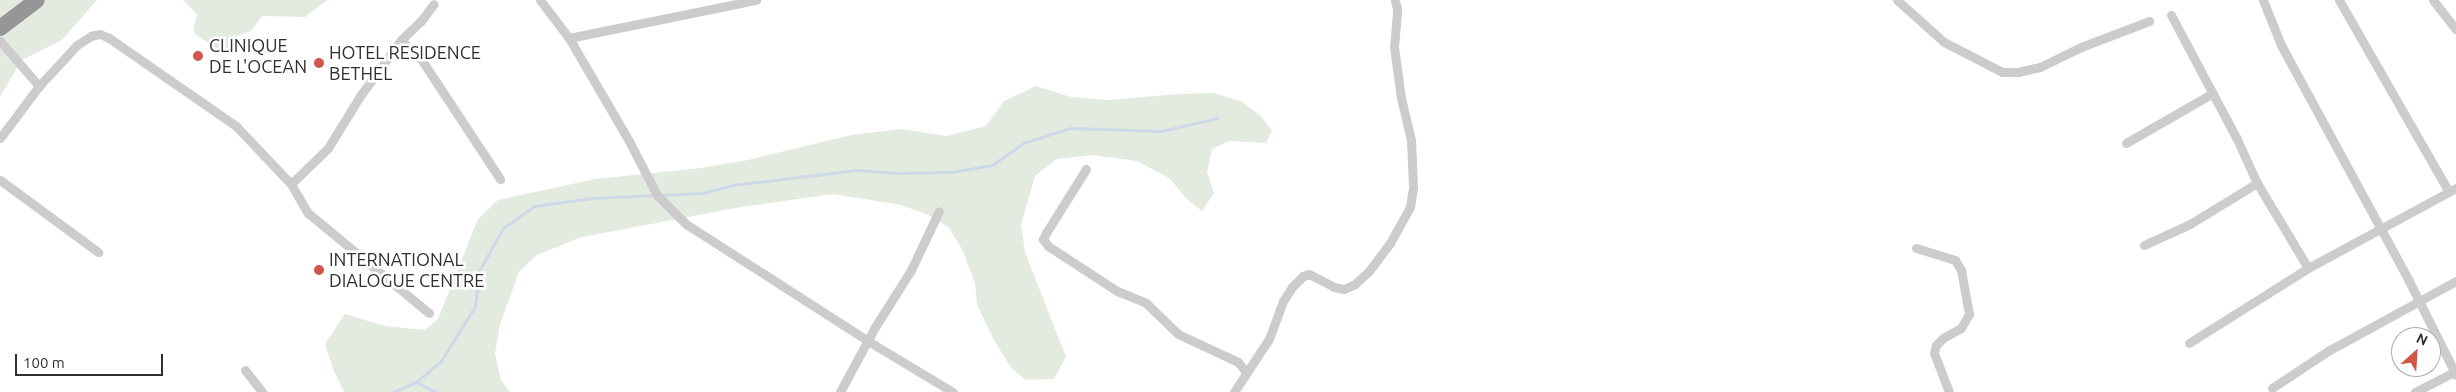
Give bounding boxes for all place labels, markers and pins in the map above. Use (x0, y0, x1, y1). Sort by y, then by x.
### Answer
place label: CLINIQUE DE L'OCEAN (209, 35, 307, 78)
place label: HOTEL RESIDENCE BETHEL (329, 42, 481, 84)
marker: CLINIQUE DE L'OCEAN (191, 49, 205, 63)
marker: HOTEL RESIDENCE BETHEL (313, 57, 325, 69)
place label: INTERNATIONAL DIALOGUE CENTRE (329, 249, 484, 292)
marker: INTERNATIONAL DIALOGUE CENTRE (313, 264, 325, 276)

